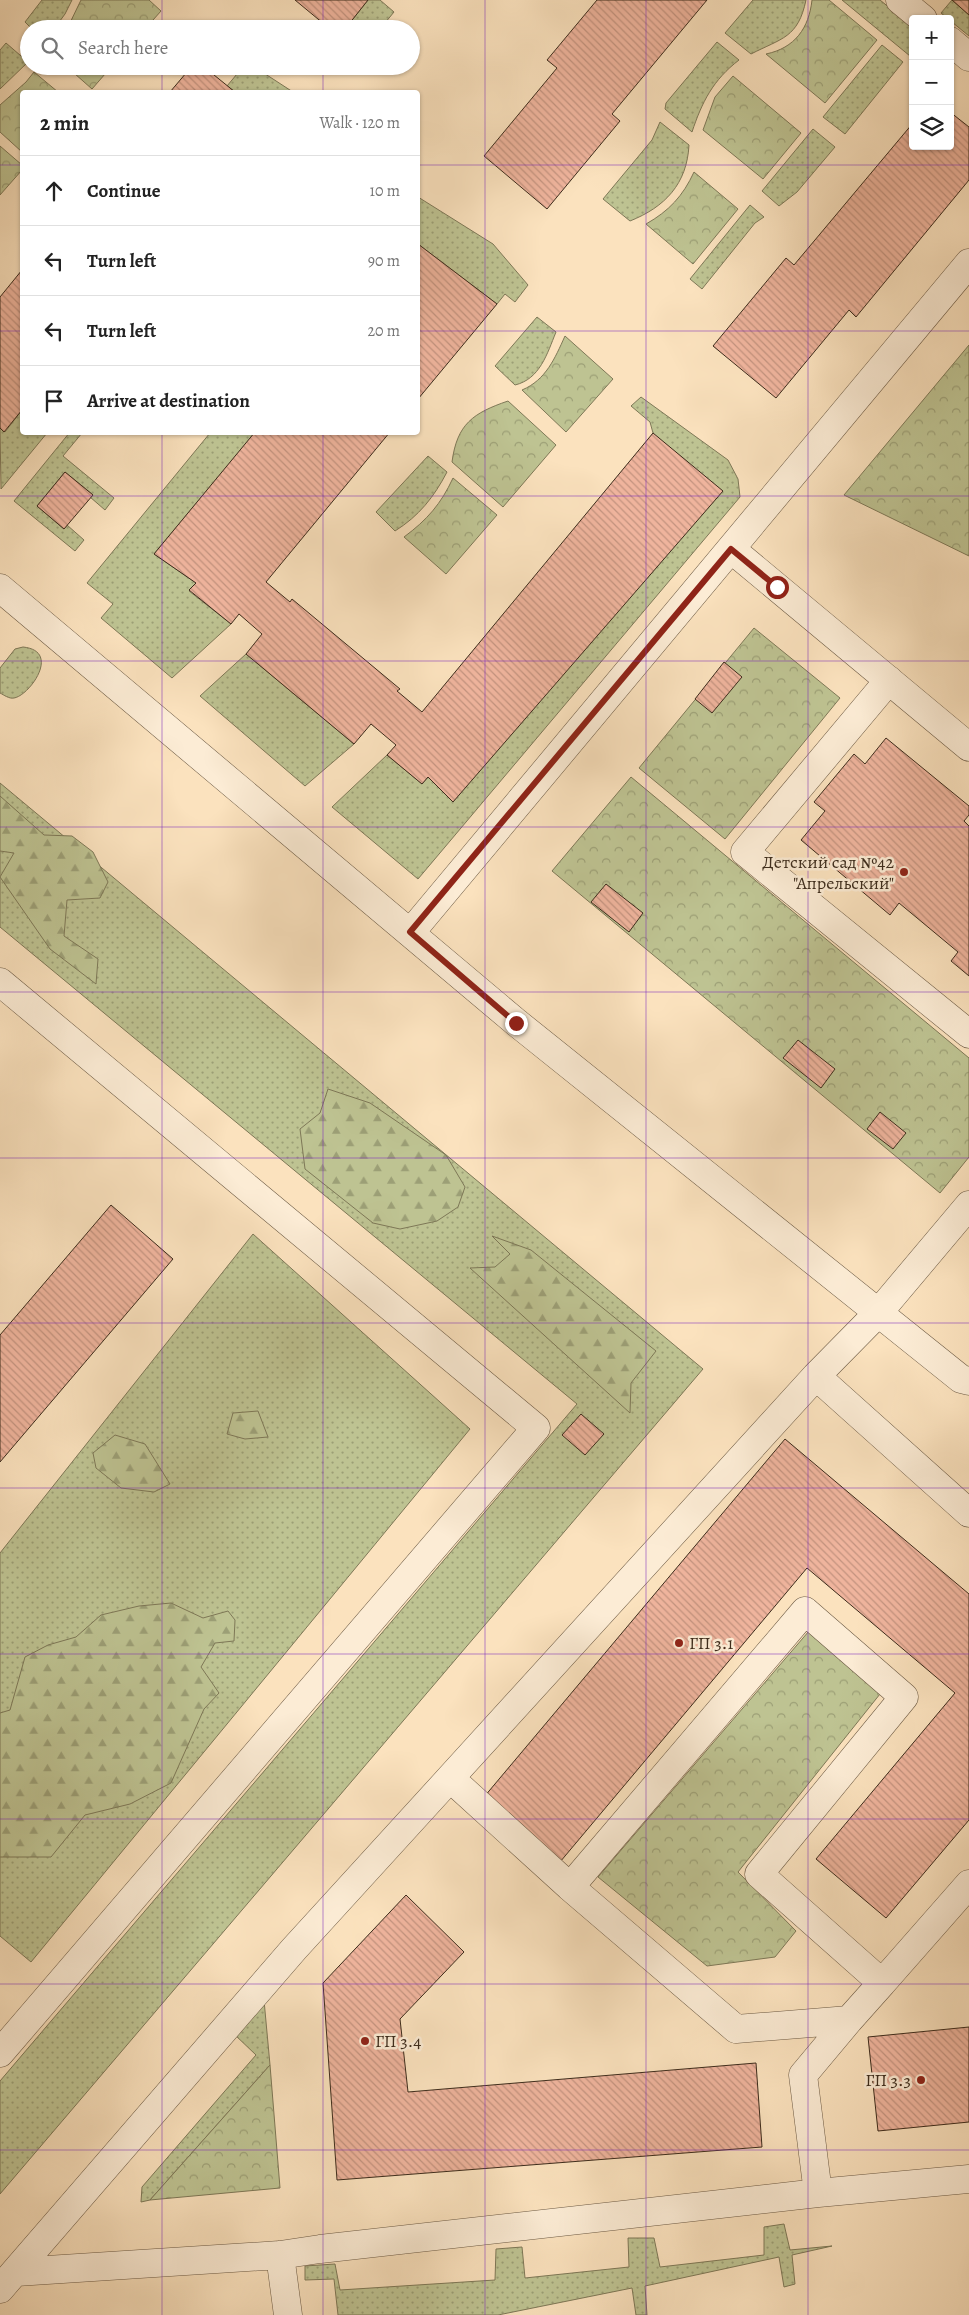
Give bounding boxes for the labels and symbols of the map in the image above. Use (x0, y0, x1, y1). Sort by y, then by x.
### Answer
route start (766, 576, 789, 599)
place label: Детский сад №42 "Апрельский" (762, 850, 894, 895)
marker: Детский сад №42 "Апрельский" (898, 866, 910, 878)
route end (505, 1012, 528, 1035)
place label: ГП 3.1 (689, 1631, 733, 1655)
marker: ГП 3.1 (673, 1637, 685, 1649)
place label: ГП 3.4 (375, 2029, 421, 2053)
marker: ГП 3.4 (359, 2035, 371, 2047)
place label: ГП 3.3 (865, 2068, 911, 2092)
marker: ГП 3.3 (915, 2074, 927, 2086)

